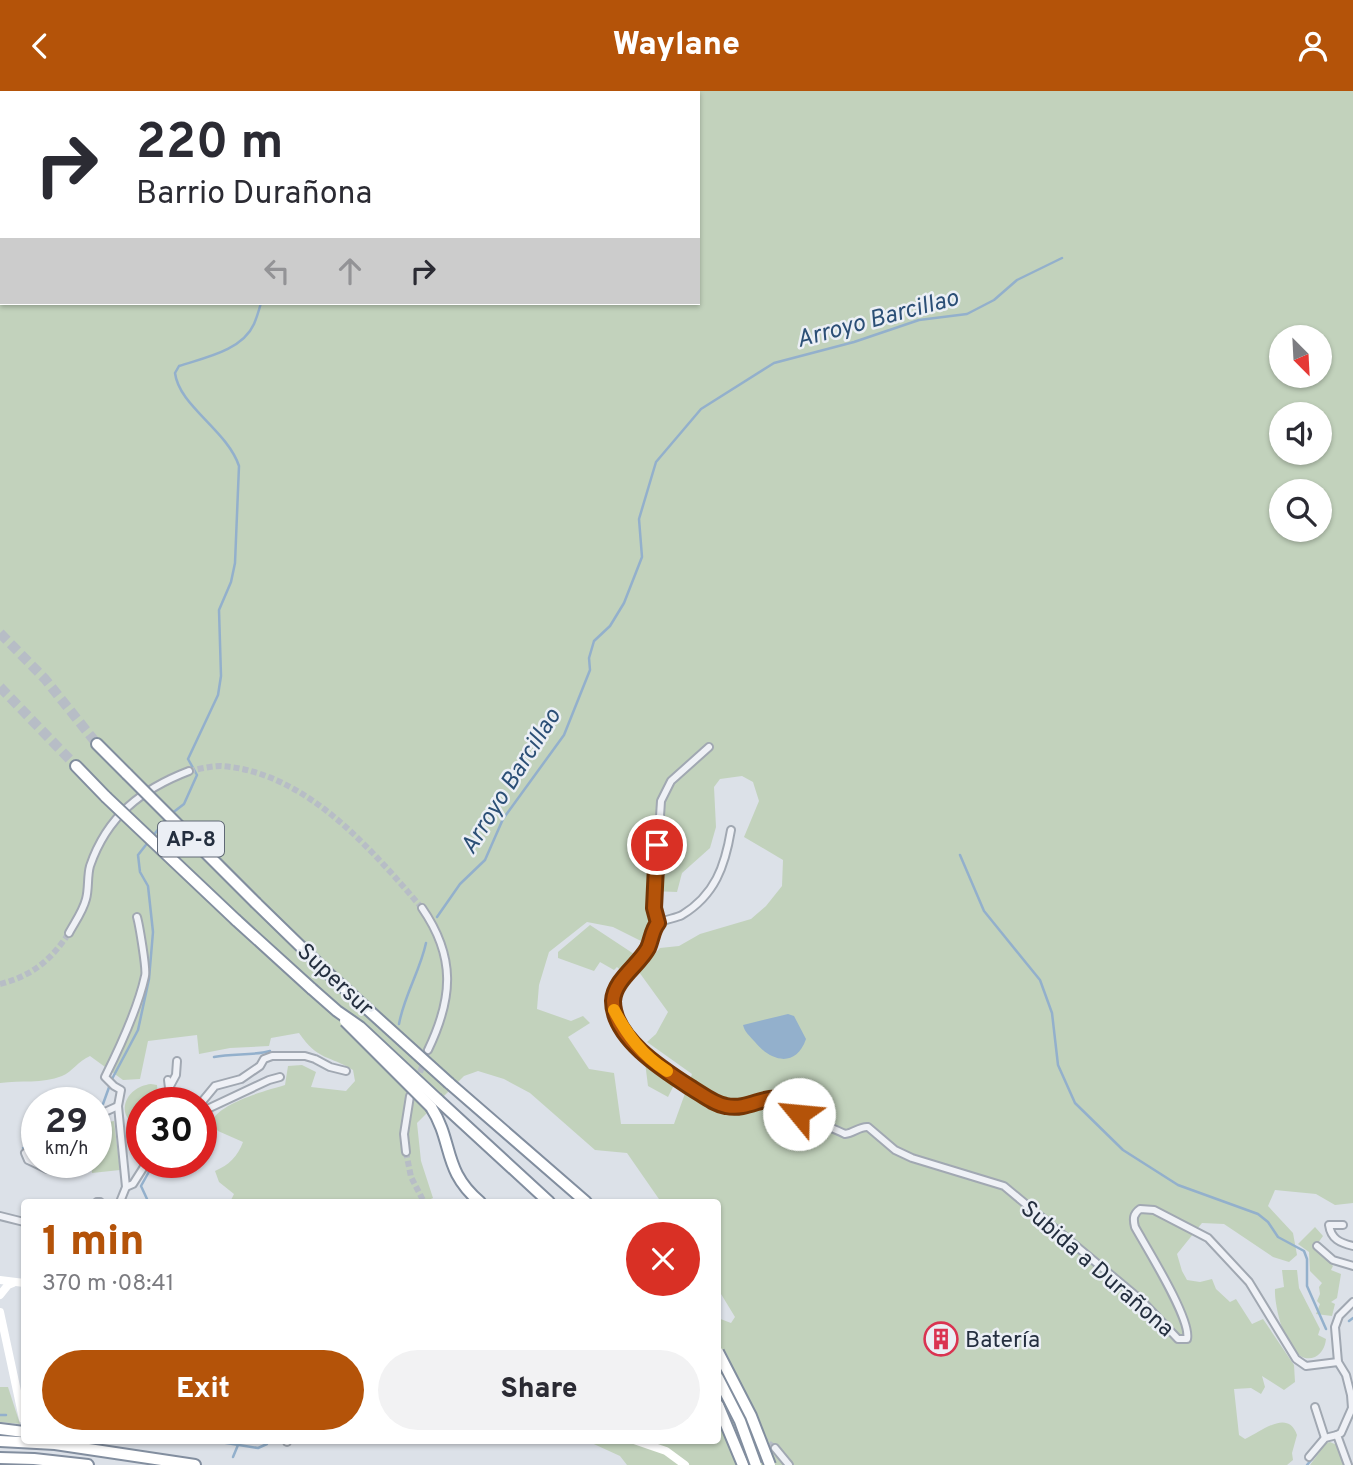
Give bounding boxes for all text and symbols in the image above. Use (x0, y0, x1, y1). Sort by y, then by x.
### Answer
text: Waylane (613, 26, 740, 66)
icon: back (21, 27, 59, 65)
icon: person (1294, 27, 1332, 65)
text: 220 m (136, 114, 283, 176)
icon: right (21, 119, 112, 210)
text: Barrio Durañona (136, 175, 372, 215)
icon: left (258, 252, 296, 290)
icon: ahead (331, 252, 369, 290)
icon: right (404, 252, 442, 290)
water label: Arroyo Barcillao (793, 284, 962, 356)
north arrow (1269, 325, 1332, 389)
map controls (1269, 325, 1332, 542)
button: sound (1269, 402, 1332, 465)
button: search (1269, 479, 1332, 542)
water label: Arroyo Barcillao (455, 703, 569, 861)
pin (627, 815, 687, 875)
road number: AP-8 (158, 821, 224, 857)
icon: arrive (638, 826, 676, 864)
street label: Supersur (290, 938, 379, 1024)
position arrow (762, 1077, 836, 1151)
speed limit sign: 30 (126, 1087, 217, 1178)
text: 29 (45, 1101, 88, 1145)
text: km/h (45, 1138, 88, 1161)
street label: Subida a Durañona (1014, 1195, 1179, 1344)
text: 1 min (42, 1217, 145, 1270)
button: close (626, 1222, 700, 1296)
text: 370 m · 08:41 (42, 1270, 174, 1299)
building icon: Batería (922, 1320, 960, 1358)
place label: Batería (965, 1327, 1040, 1356)
button: Exit (42, 1350, 364, 1430)
button: Share (378, 1350, 700, 1430)

